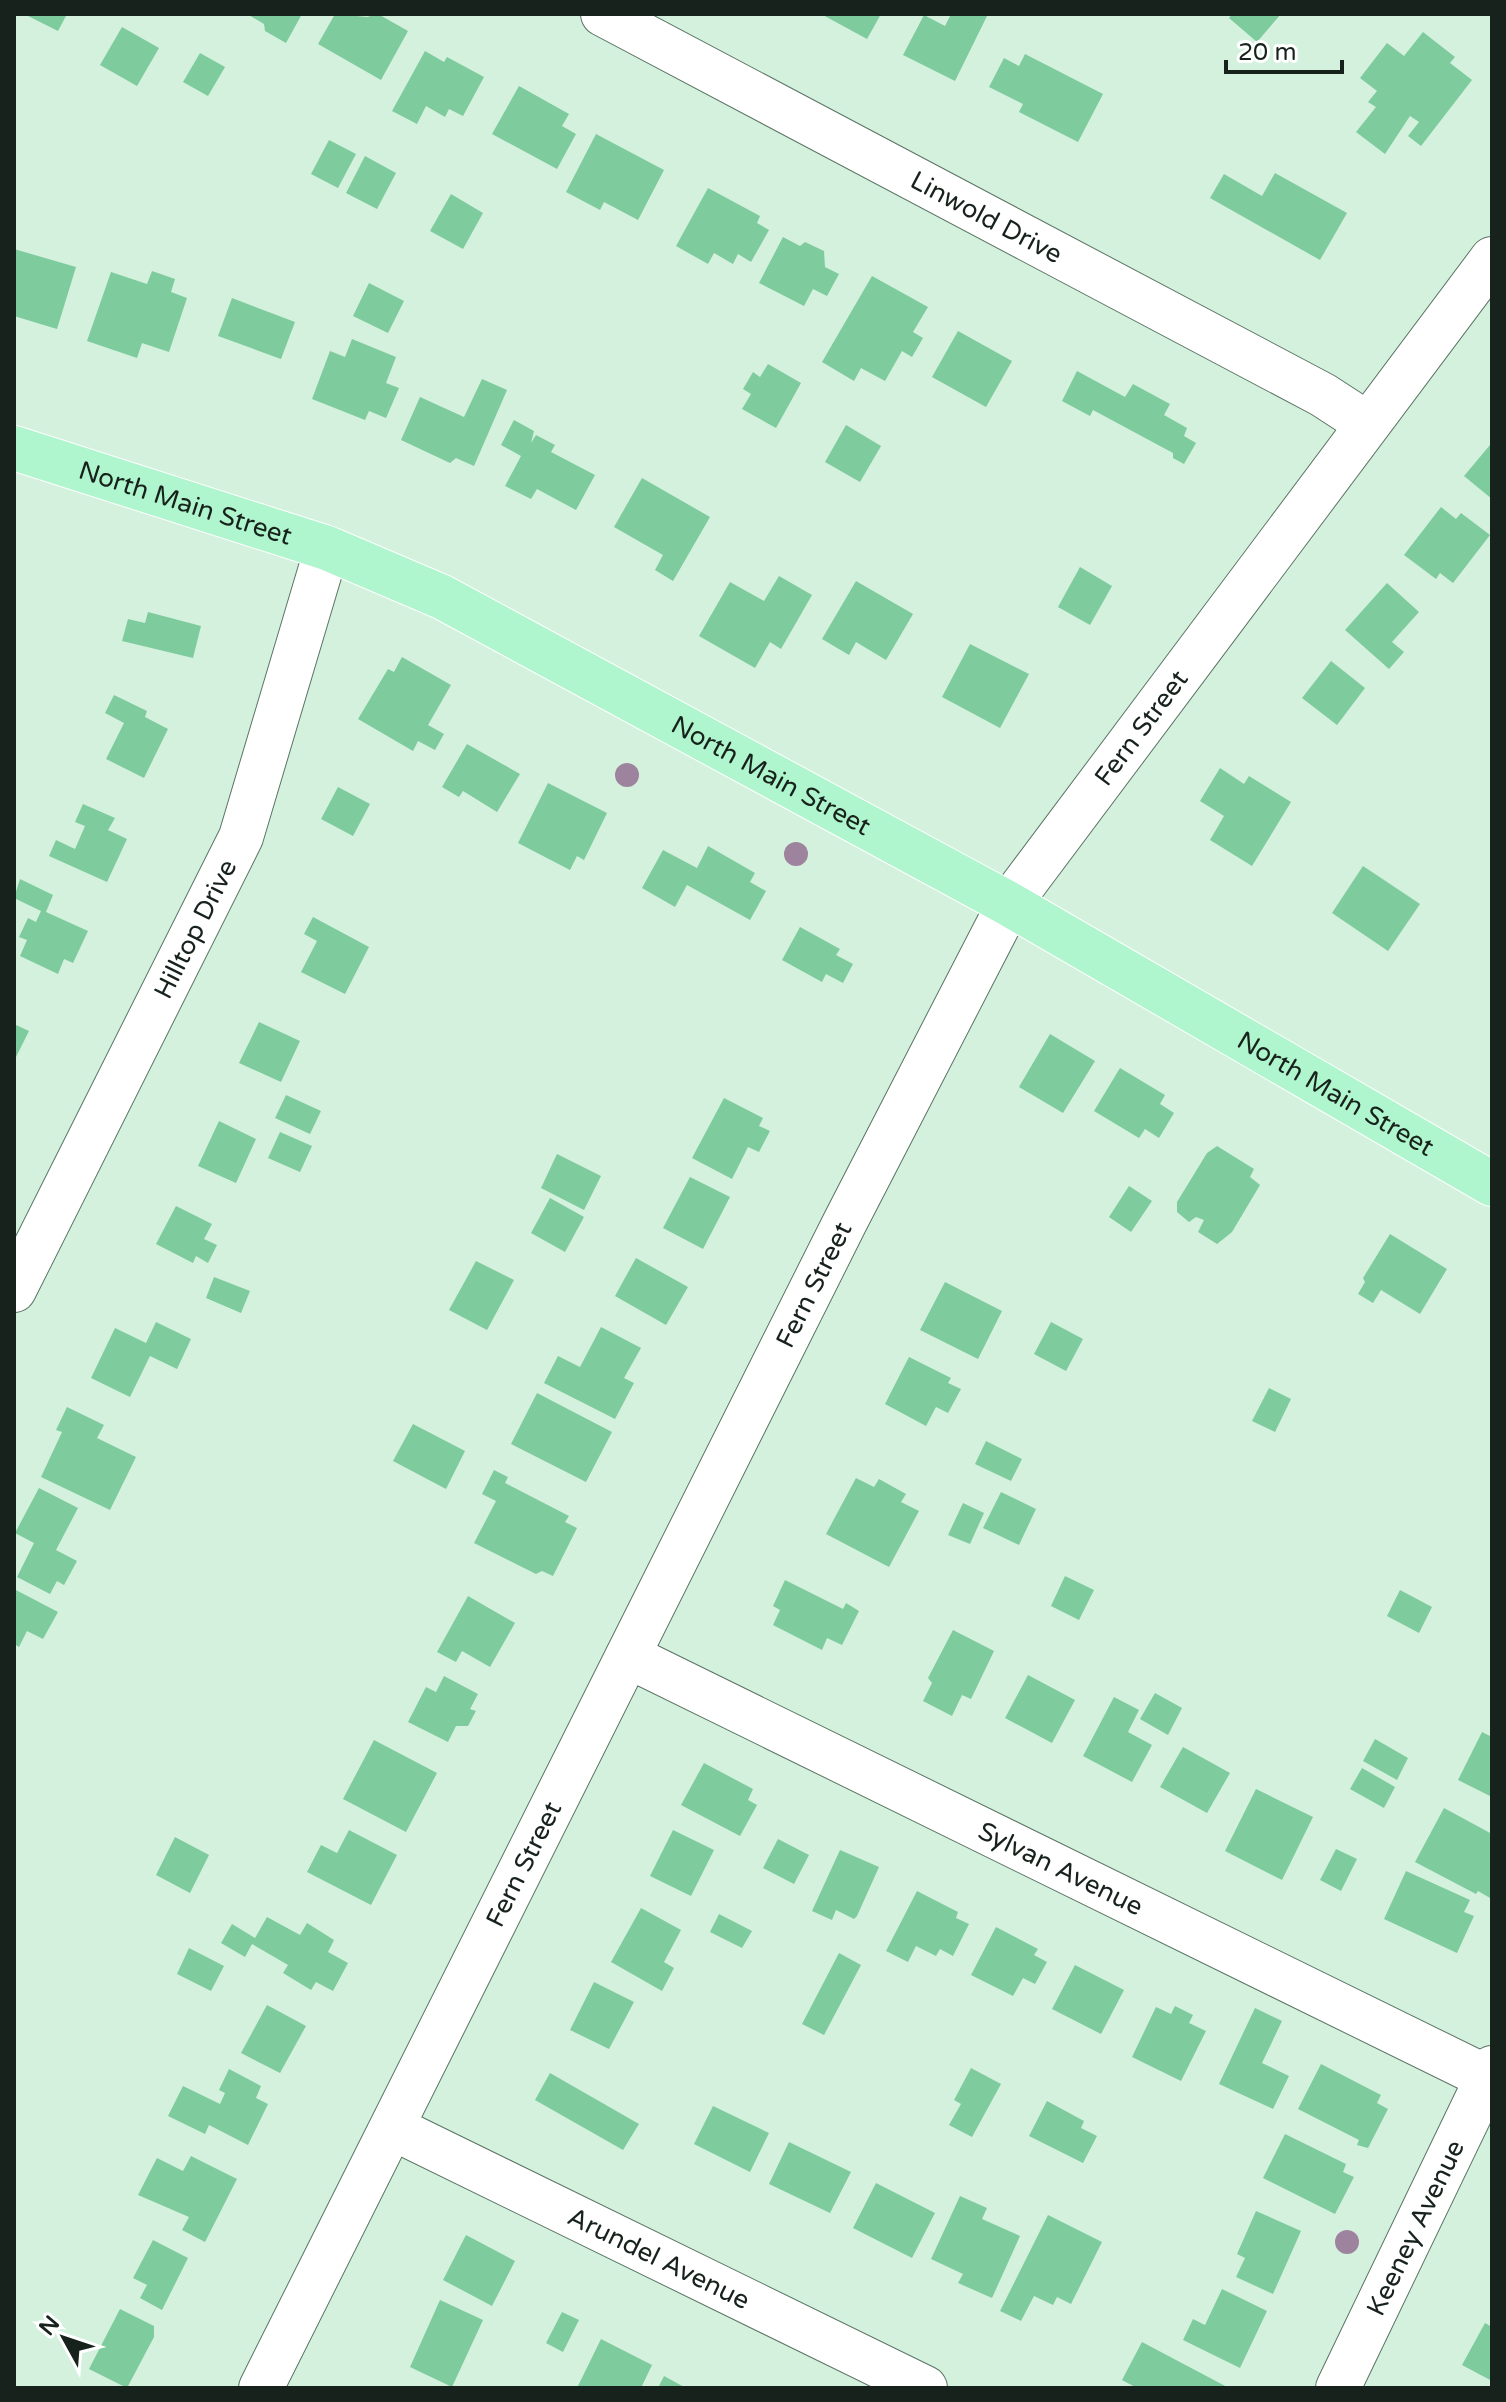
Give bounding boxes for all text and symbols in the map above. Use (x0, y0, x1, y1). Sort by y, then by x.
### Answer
scale bar (1226, 24, 1342, 74)
text: 20 m (1238, 38, 1296, 67)
street label: Linwold Drive (906, 164, 1068, 270)
street label: North Main Street (75, 454, 296, 551)
street label: Fern Street (1088, 664, 1194, 792)
street label: North Main Street (666, 709, 876, 842)
street label: Hilltop Drive (147, 854, 243, 1004)
street label: North Main Street (1232, 1024, 1440, 1163)
street label: Fern Street (769, 1217, 858, 1353)
street label: Fern Street (479, 1796, 568, 1932)
street label: Sylvan Avenue (973, 1815, 1148, 1922)
street label: Keeney Avenue (1360, 2135, 1471, 2320)
street label: Arundel Avenue (563, 2200, 755, 2315)
north arrow (24, 2298, 104, 2378)
text: N (34, 2311, 65, 2341)

